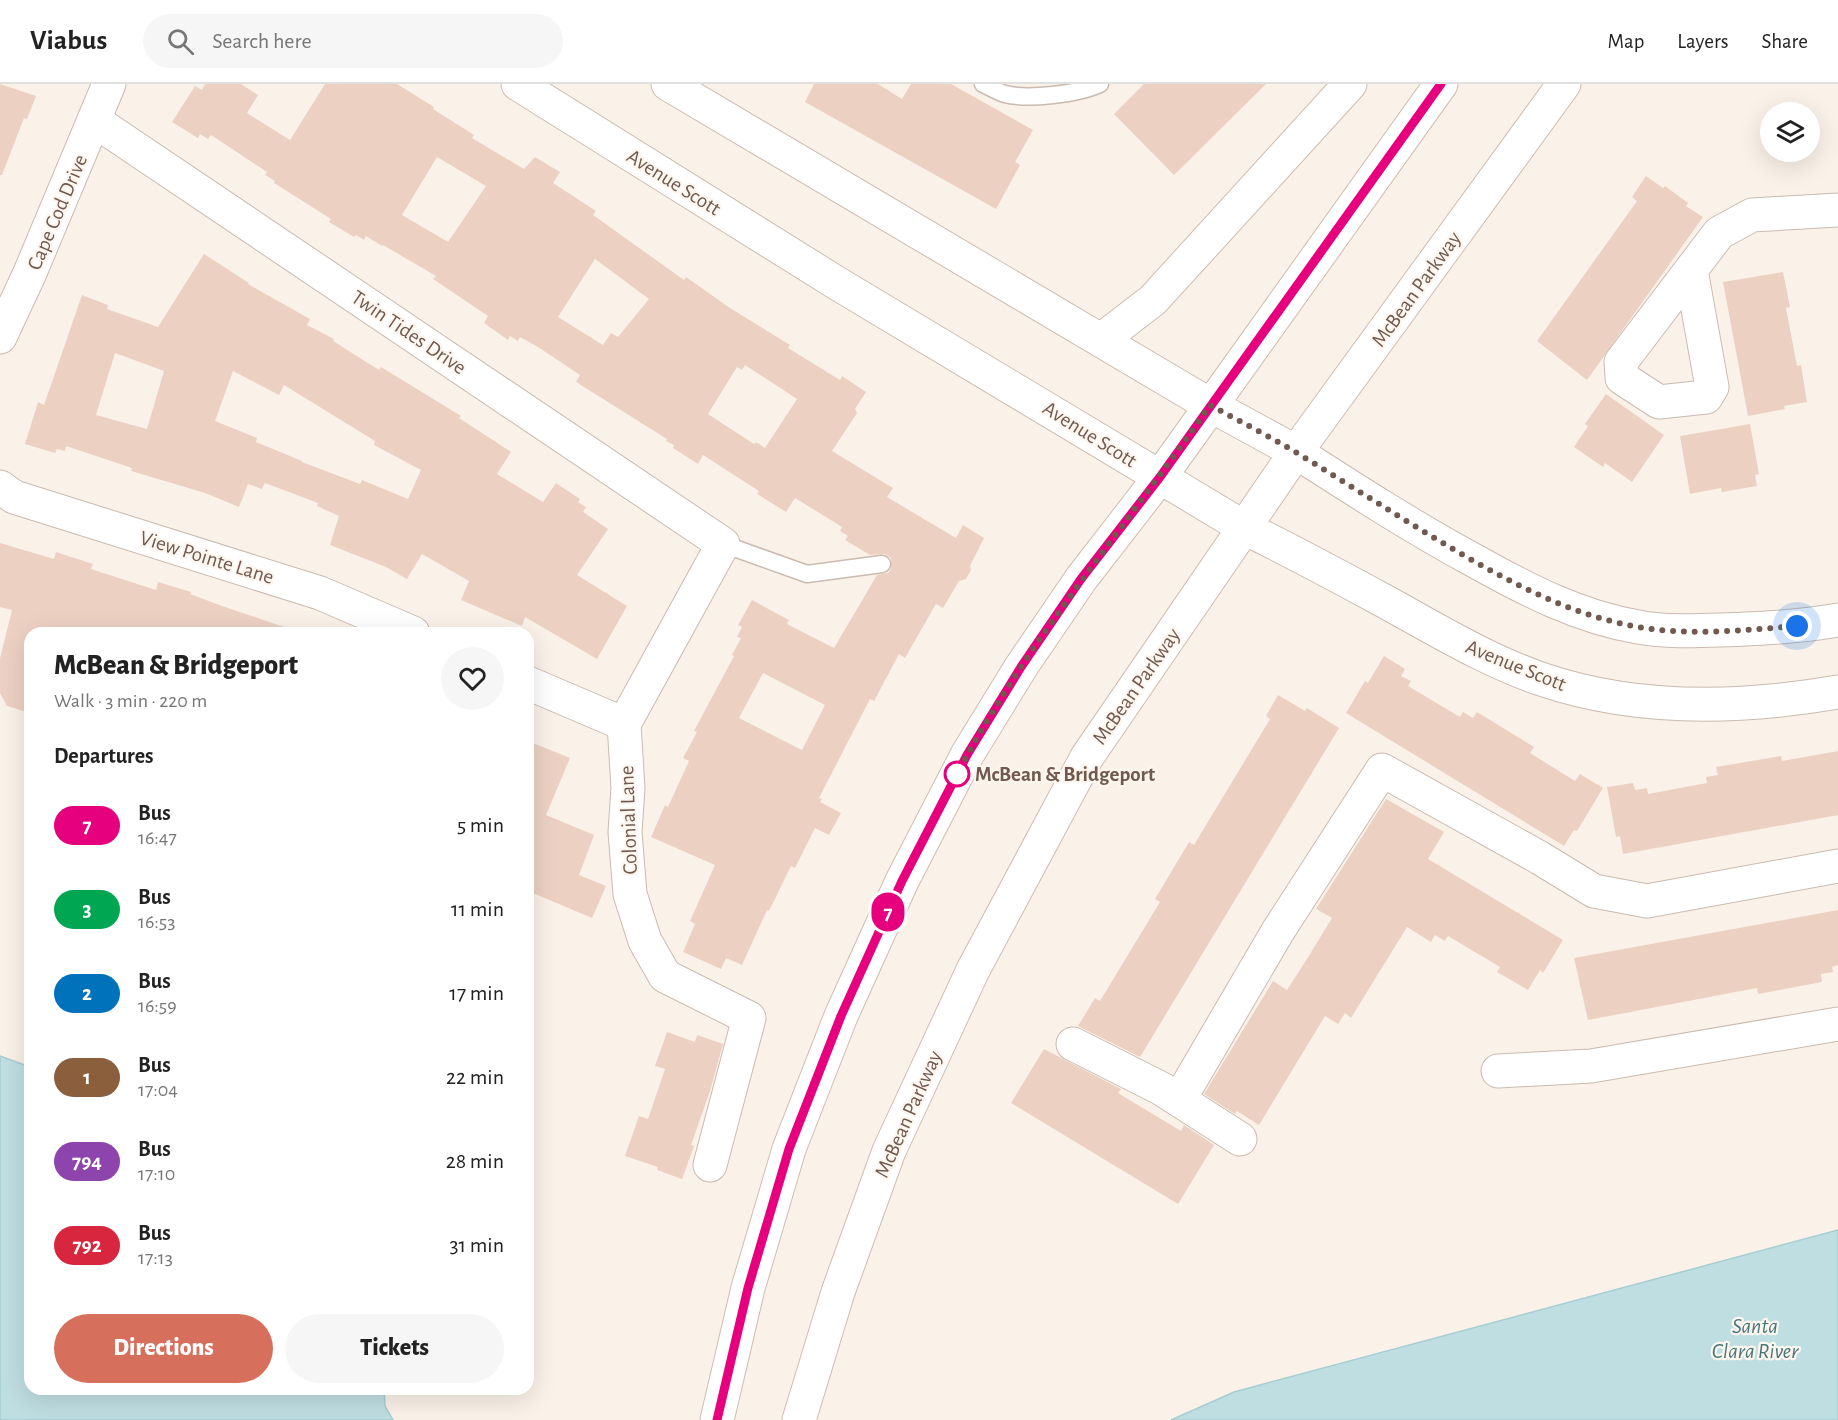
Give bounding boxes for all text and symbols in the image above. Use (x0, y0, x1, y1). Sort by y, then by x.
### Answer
search box (143, 14, 563, 68)
icon: search (164, 25, 197, 58)
text: Viabus (30, 27, 107, 55)
text: Search here (212, 30, 312, 52)
text: Map (1608, 31, 1644, 52)
text: Layers (1677, 31, 1728, 52)
text: Share (1761, 31, 1808, 52)
map controls (1760, 102, 1820, 162)
button: layers (1760, 102, 1820, 162)
street label: Avenue Scott (623, 145, 724, 220)
street label: Cape Cod Drive (24, 151, 91, 273)
street label: McBean Parkway (1368, 228, 1465, 351)
street label: Twin Tides Drive (348, 286, 470, 378)
street label: Avenue Scott (1039, 397, 1140, 472)
street label: View Pointe Lane (137, 527, 276, 588)
your location (1782, 611, 1812, 641)
street label: McBean Parkway (1089, 624, 1184, 748)
street label: Avenue Scott (1463, 636, 1569, 695)
button: heart (441, 647, 504, 710)
text: McBean & Bridgeport (54, 652, 298, 680)
text: Walk · 3 min · 220 m (54, 691, 207, 711)
text: Departures (54, 745, 154, 767)
marker: McBean & Bridgeport (944, 761, 970, 787)
place label: McBean & Bridgeport (975, 764, 1155, 785)
street label: Colonial Lane (616, 765, 641, 875)
text: Bus (138, 802, 171, 824)
text: 5 min (457, 814, 504, 836)
text: 7 (82, 815, 92, 836)
text: 16:47 (138, 828, 177, 848)
text: Bus (138, 886, 171, 908)
line badge: 7 (868, 892, 908, 932)
text: 11 min (451, 898, 504, 920)
text: 3 (82, 899, 92, 920)
text: 7 (883, 902, 893, 923)
text: 16:53 (138, 912, 175, 932)
text: Bus (138, 970, 171, 992)
text: 17 min (449, 982, 504, 1004)
text: 2 (82, 983, 92, 1004)
text: 16:59 (138, 996, 177, 1016)
street label: McBean Parkway (871, 1048, 946, 1181)
text: Bus (138, 1054, 171, 1076)
text: 22 min (446, 1066, 504, 1088)
text: 1 (83, 1067, 91, 1088)
text: 17:04 (138, 1080, 178, 1100)
text: Bus (138, 1138, 171, 1160)
text: 28 min (446, 1150, 504, 1172)
text: 794 (72, 1151, 102, 1172)
text: 17:10 (138, 1164, 175, 1184)
text: Bus (138, 1222, 171, 1244)
text: 31 min (449, 1234, 504, 1256)
text: 792 (72, 1235, 102, 1256)
text: 17:13 (138, 1248, 173, 1268)
button: Directions (54, 1314, 273, 1383)
button: Tickets (285, 1314, 504, 1383)
water label: Santa Clara River (1712, 1315, 1799, 1362)

